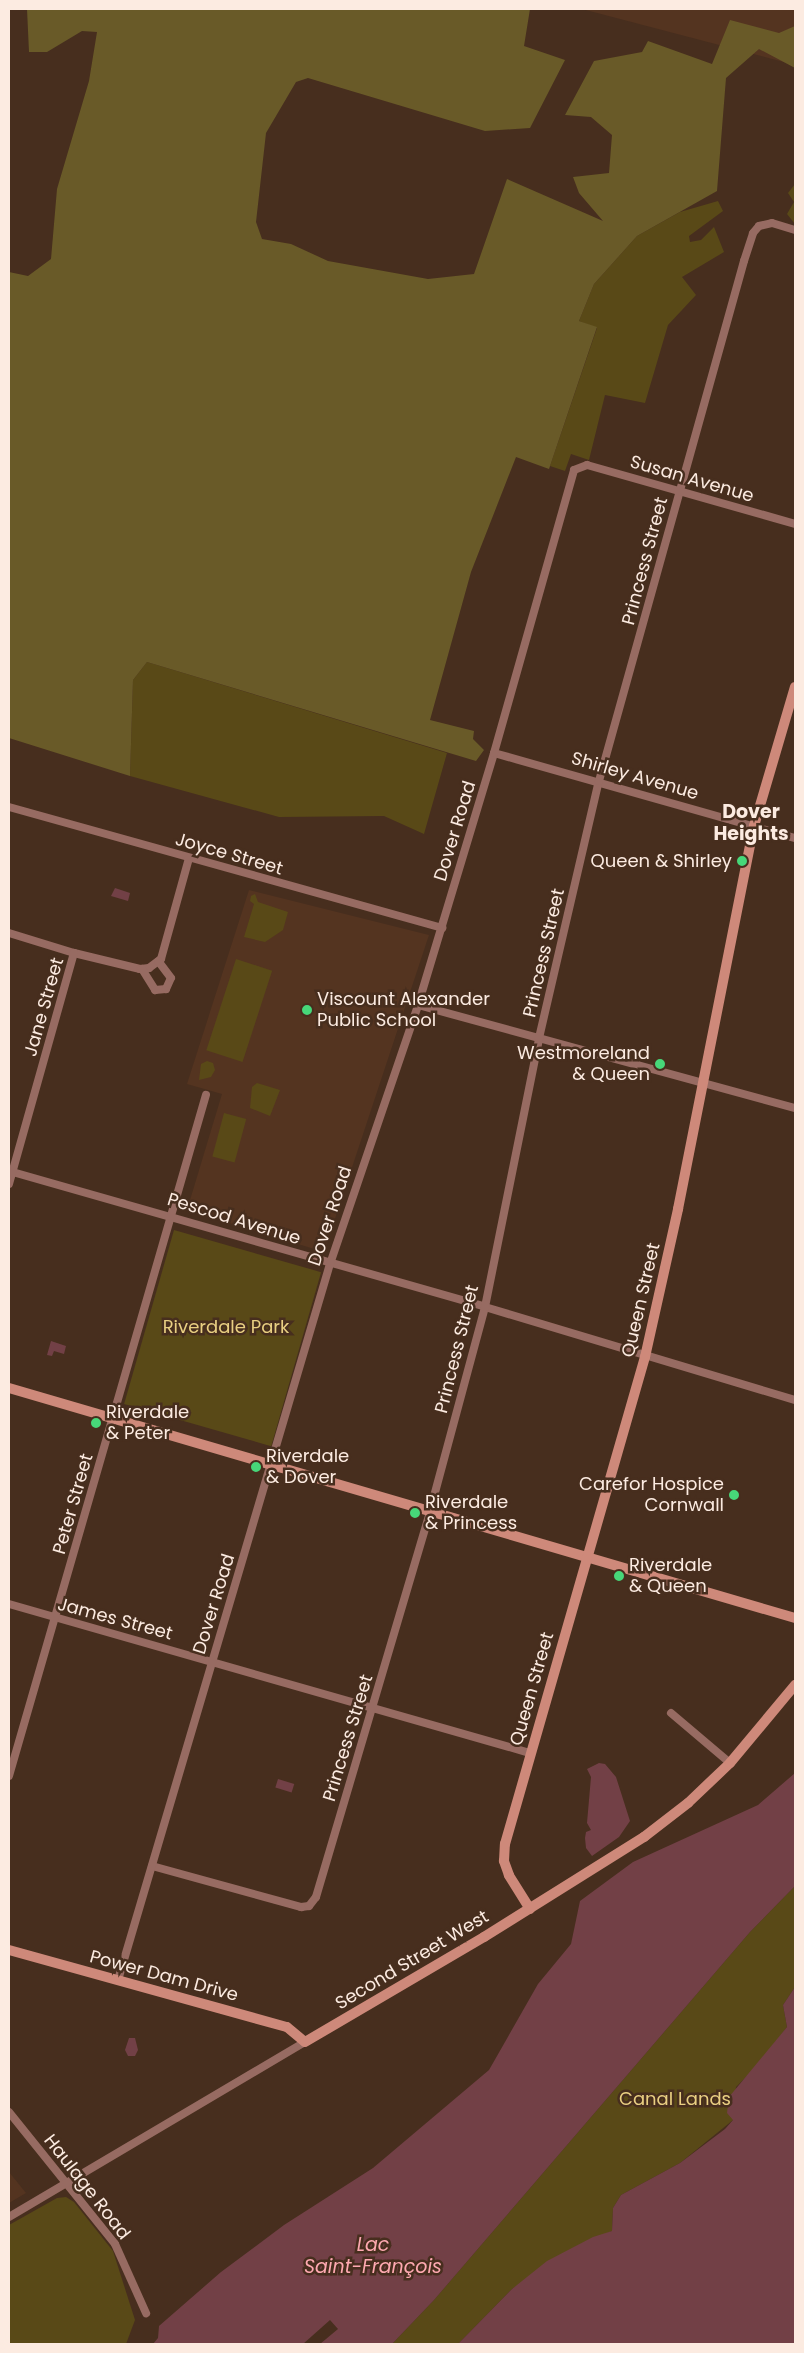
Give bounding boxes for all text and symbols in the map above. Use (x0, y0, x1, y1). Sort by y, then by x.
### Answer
street label: Susan Avenue (628, 451, 756, 507)
street label: Princess Street (618, 495, 672, 627)
street label: Shirley Avenue (569, 748, 701, 804)
street label: Dover Road (429, 778, 481, 884)
district label: Dover Heights (713, 801, 789, 845)
street label: Joyce Street (173, 828, 285, 880)
place label: Queen & Shirley (591, 850, 732, 872)
marker: Queen & Shirley (736, 855, 748, 867)
street label: Princess Street (519, 887, 569, 1019)
street label: Jane Street (20, 955, 68, 1059)
place label: Viscount Alexander Public School (317, 989, 490, 1032)
marker: Viscount Alexander Public School (301, 1004, 313, 1016)
place label: Westmoreland & Queen (517, 1043, 650, 1086)
marker: Westmoreland & Queen (654, 1058, 666, 1070)
street label: Dover Road (304, 1163, 356, 1269)
street label: Pescod Avenue (165, 1189, 303, 1249)
street label: Queen Street (617, 1241, 665, 1359)
street label: Princess Street (431, 1283, 483, 1415)
park label: Riverdale Park (163, 1316, 289, 1338)
place label: Riverdale & Peter (106, 1402, 189, 1445)
marker: Riverdale & Peter (90, 1417, 102, 1429)
place label: Riverdale & Dover (266, 1446, 349, 1488)
street label: Peter Street (48, 1451, 98, 1557)
marker: Riverdale & Dover (250, 1461, 262, 1473)
place label: Carefor Hospice Cornwall (579, 1474, 724, 1516)
marker: Carefor Hospice Cornwall (728, 1489, 740, 1501)
place label: Riverdale & Princess (425, 1492, 517, 1535)
marker: Riverdale & Princess (409, 1507, 421, 1519)
street label: Dover Road (188, 1551, 240, 1657)
place label: Riverdale & Queen (629, 1555, 712, 1598)
marker: Riverdale & Queen (613, 1570, 625, 1582)
street label: James Street (55, 1593, 175, 1645)
street label: Queen Street (505, 1630, 559, 1748)
street label: Princess Street (318, 1672, 378, 1804)
street label: Second Street West (331, 1906, 493, 2014)
street label: Power Dam Drive (87, 1946, 241, 2006)
park label: Canal Lands (619, 2088, 731, 2110)
street label: Haulage Road (39, 2130, 135, 2244)
water label: Lac Saint-François (304, 2234, 442, 2278)

